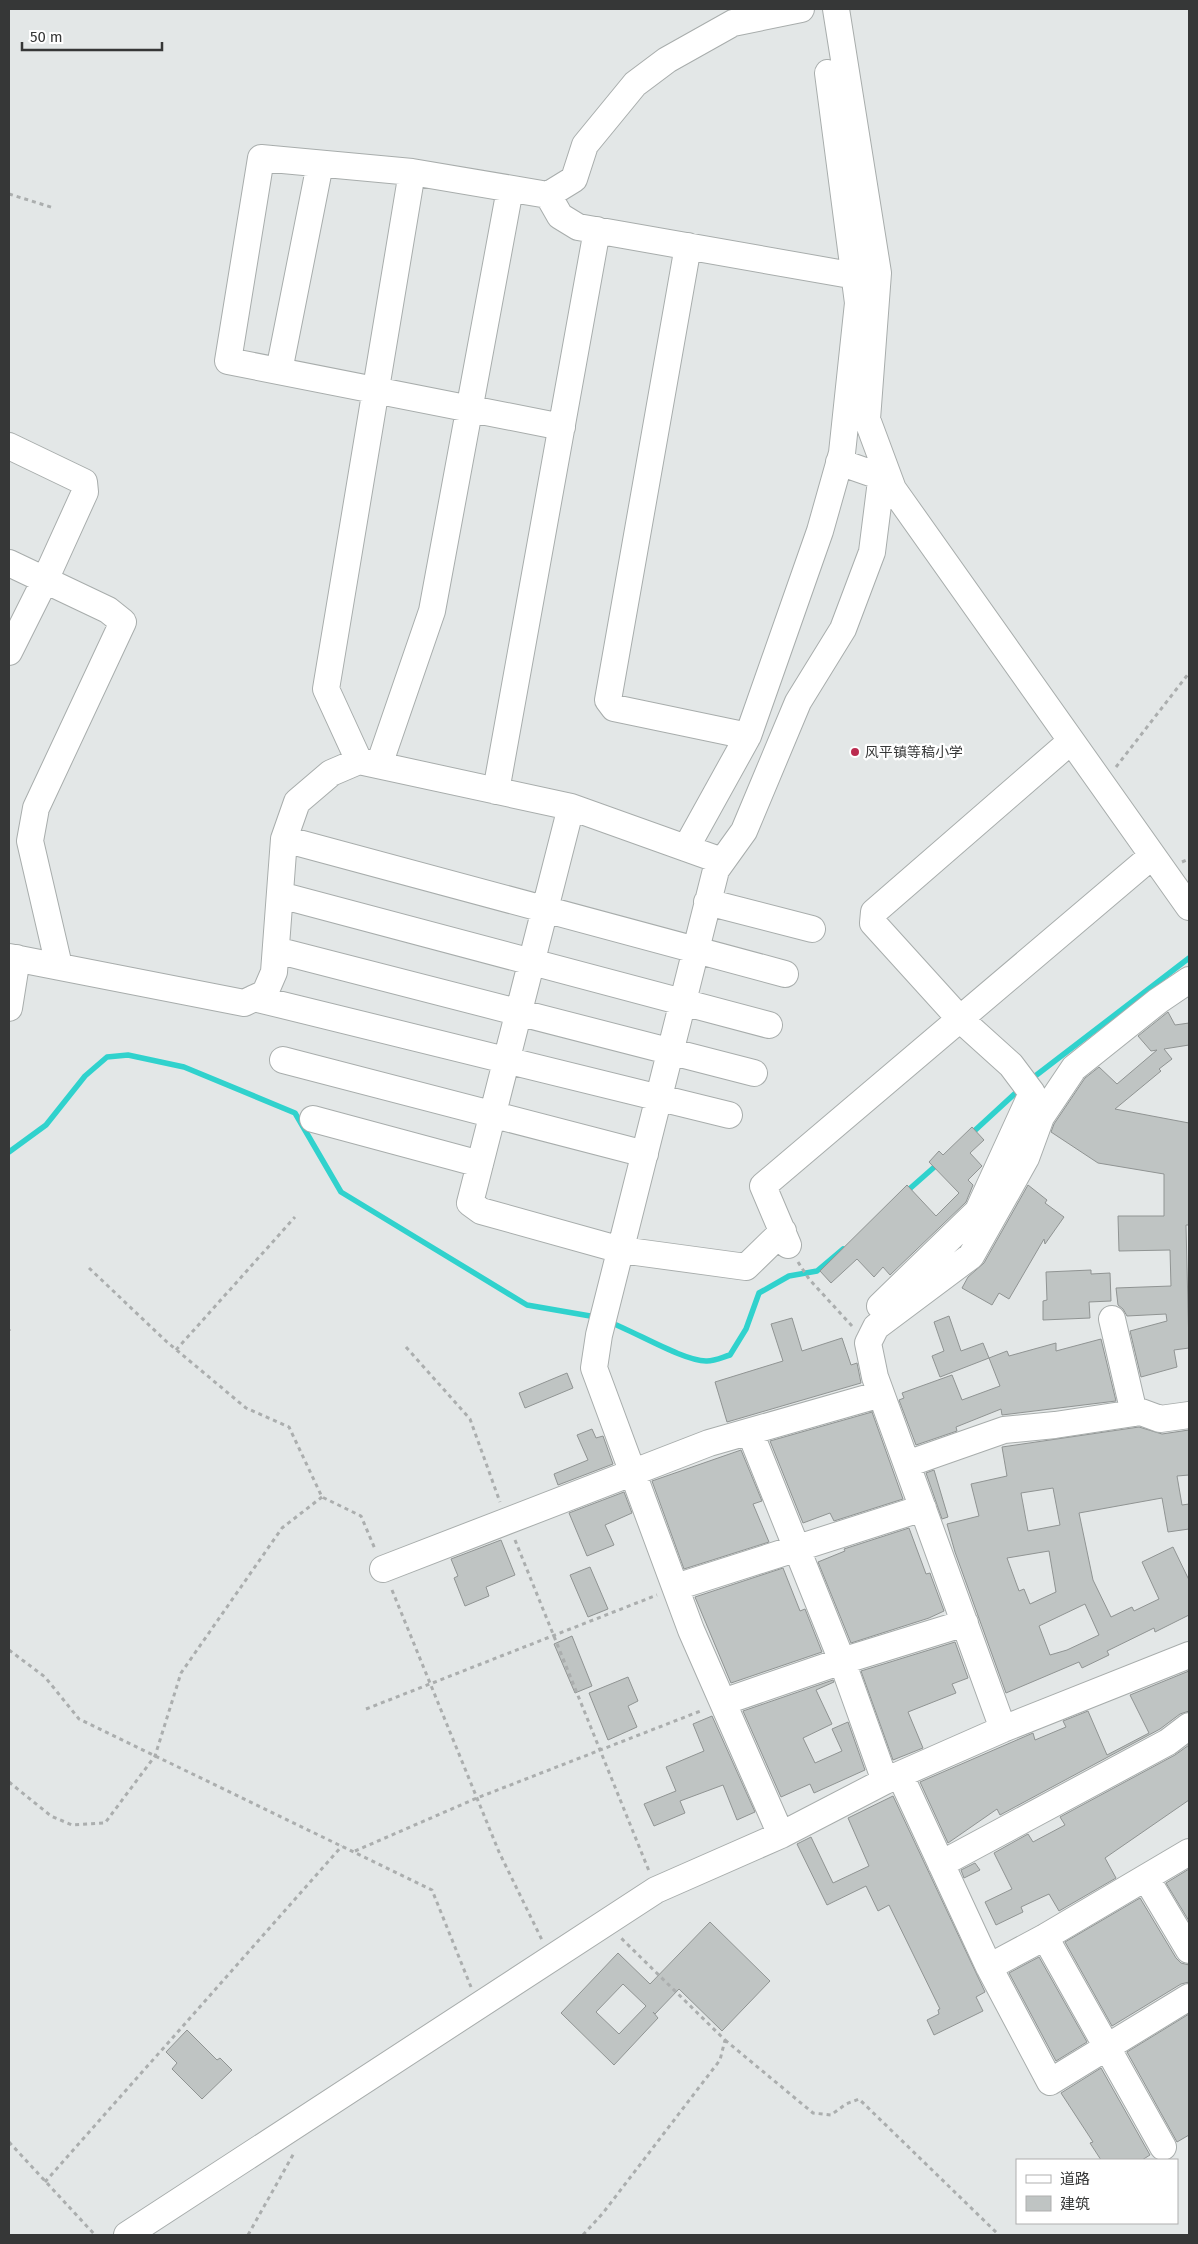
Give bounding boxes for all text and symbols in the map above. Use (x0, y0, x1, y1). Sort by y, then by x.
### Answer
scale bar (22, 20, 162, 52)
text: 50 m (30, 28, 63, 46)
place label: 风平镇等稿小学 (865, 744, 963, 761)
marker: 风平镇等稿小学 (849, 746, 861, 758)
legend (1016, 2159, 1178, 2224)
text: 道路 (1060, 2170, 1090, 2188)
text: 建筑 (1060, 2195, 1090, 2213)

